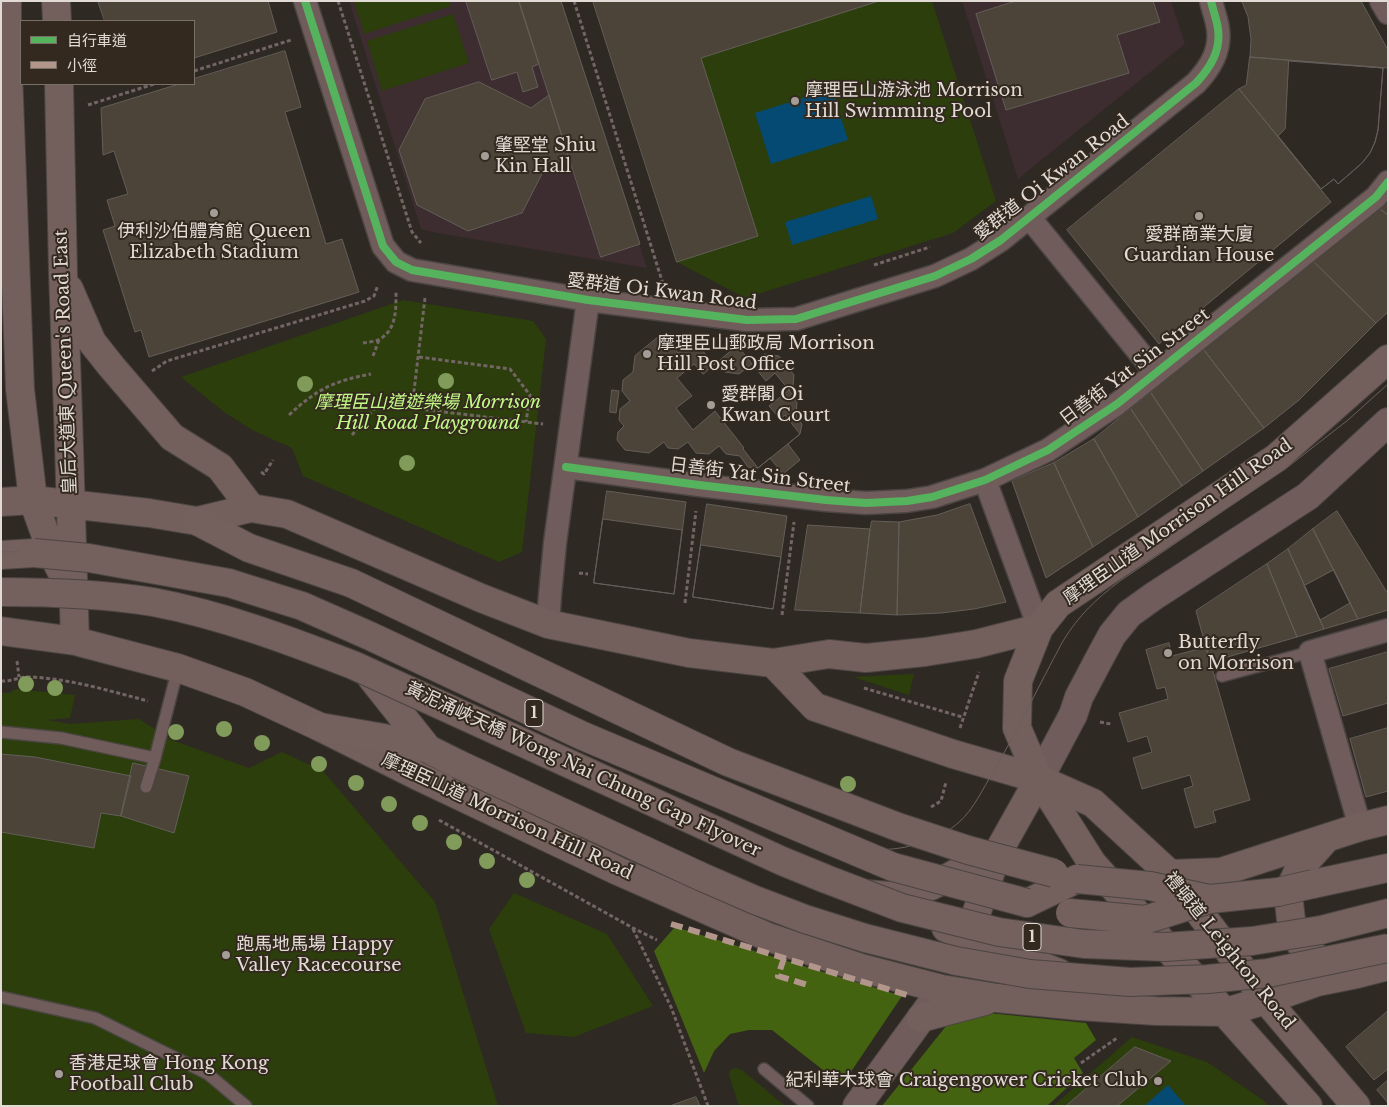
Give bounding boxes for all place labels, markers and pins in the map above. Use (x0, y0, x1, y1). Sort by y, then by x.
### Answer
place label: 摩理臣山游泳池 Morrison Hill Swimming Pool (805, 80, 1023, 122)
marker: 摩理臣山游泳池 Morrison Hill Swimming Pool (789, 95, 801, 107)
place label: 肇堅堂 Shiu Kin Hall (495, 135, 596, 178)
marker: 肇堅堂 Shiu Kin Hall (479, 150, 491, 162)
marker: 伊利沙伯體育館 Queen Elizabeth Stadium (208, 207, 220, 219)
marker: 愛群商業大廈 Guardian House (1193, 210, 1205, 222)
place label: 伊利沙伯體育館 Queen Elizabeth Stadium (117, 221, 311, 264)
place label: 愛群商業大廈 Guardian House (1124, 224, 1274, 266)
place label: 摩理臣山郵政局 Morrison Hill Post Office (657, 333, 875, 376)
marker: 摩理臣山郵政局 Morrison Hill Post Office (641, 348, 653, 360)
place label: 愛群閣 Oi Kwan Court (721, 384, 830, 426)
marker: 愛群閣 Oi Kwan Court (705, 399, 717, 411)
place label: Butterfly on Morrison (1178, 632, 1294, 674)
marker: Butterfly on Morrison (1162, 647, 1174, 659)
place label: 跑馬地馬場 Happy Valley Racecourse (236, 934, 401, 976)
marker: 跑馬地馬場 Happy Valley Racecourse (220, 949, 232, 961)
place label: 香港足球會 Hong Kong Football Club (69, 1053, 269, 1096)
marker: 香港足球會 Hong Kong Football Club (53, 1068, 65, 1080)
place label: 紀利華木球會 Craigengower Cricket Club (785, 1070, 1148, 1092)
marker: 紀利華木球會 Craigengower Cricket Club (1152, 1075, 1164, 1087)

